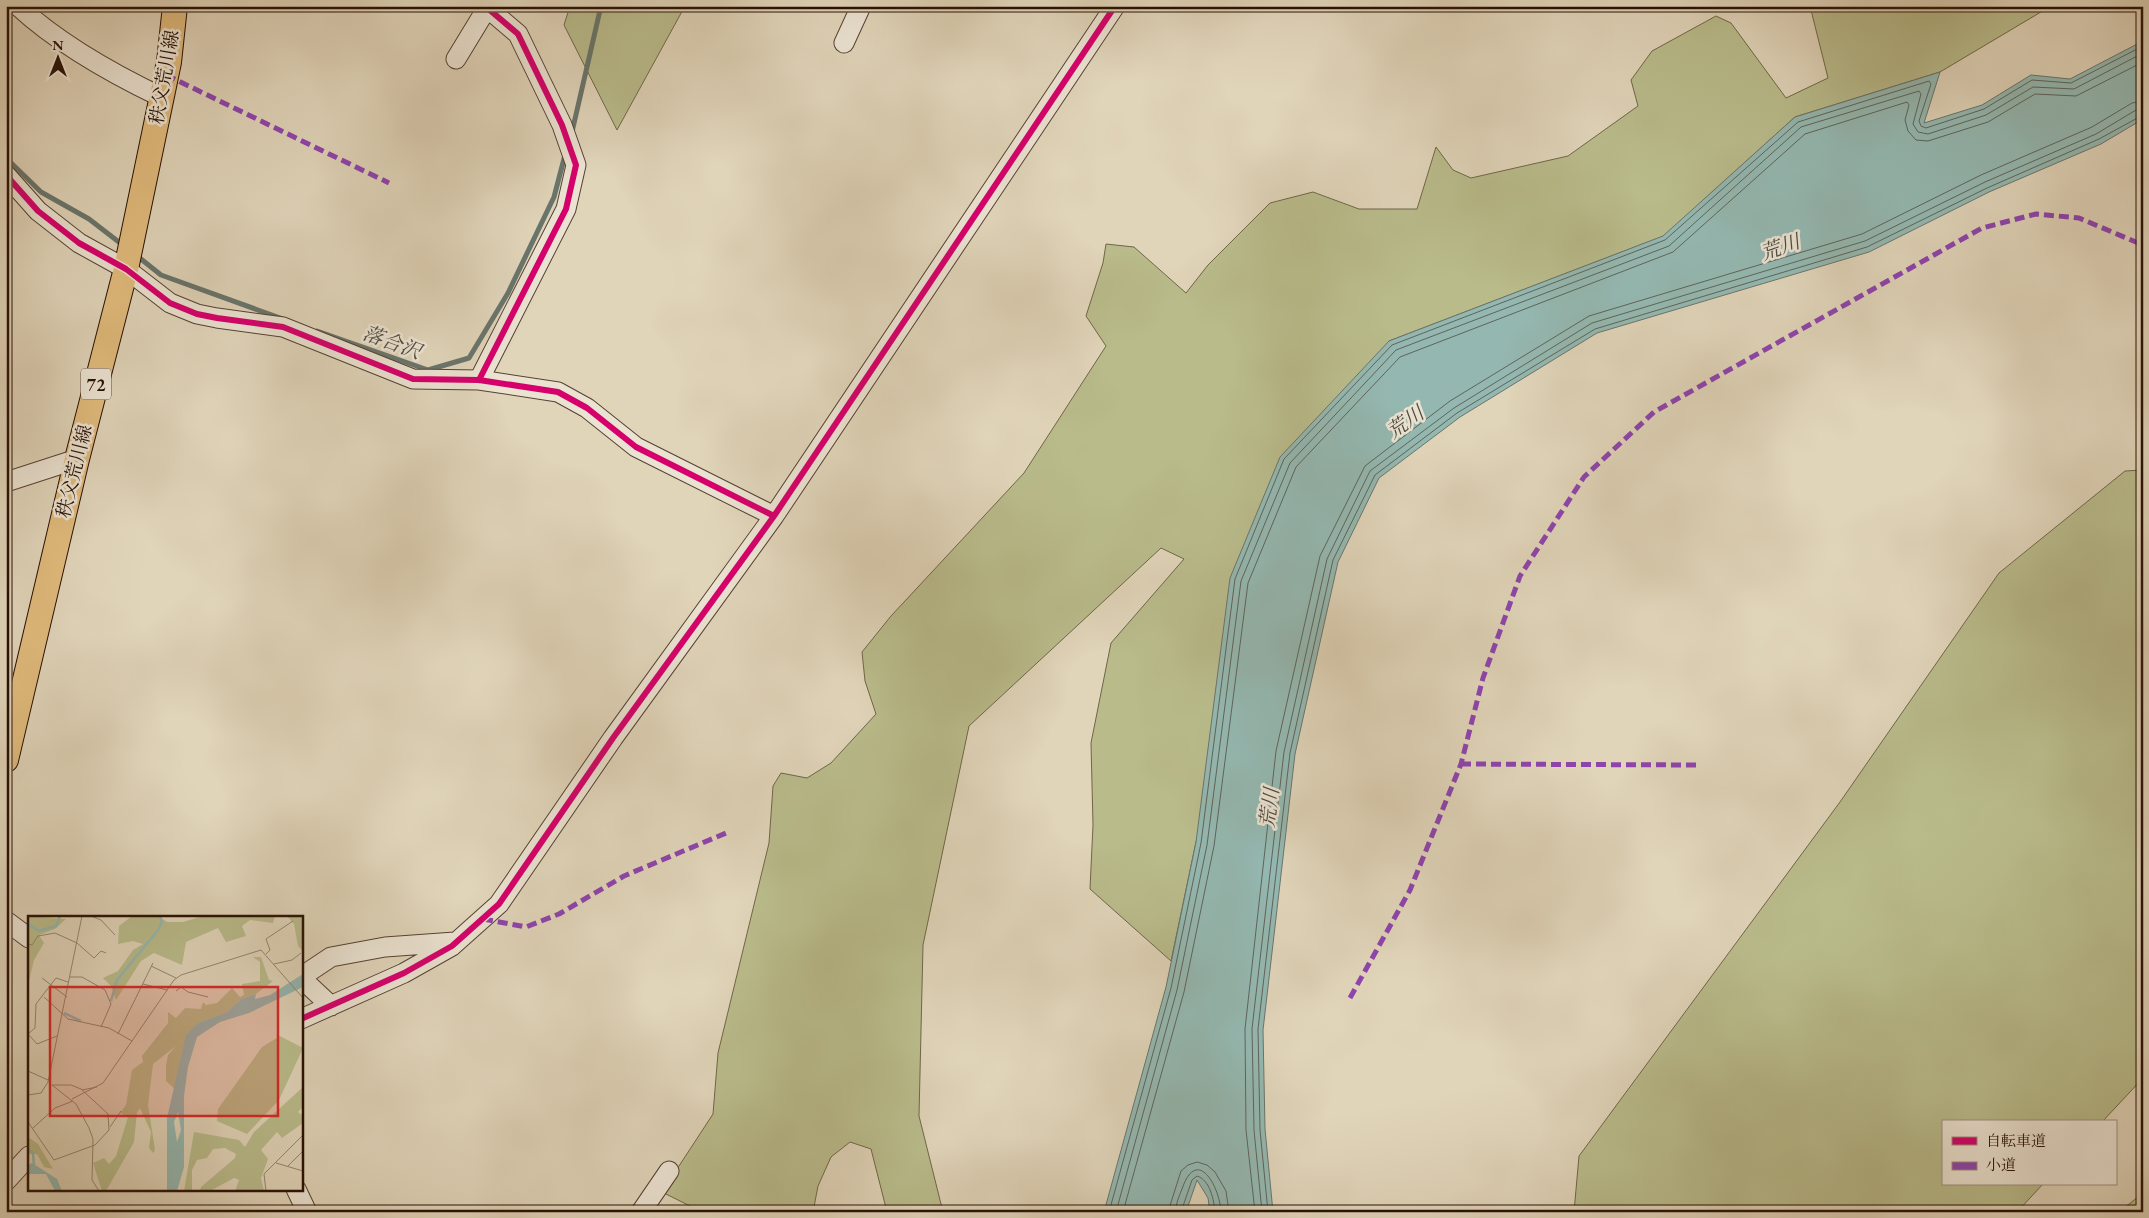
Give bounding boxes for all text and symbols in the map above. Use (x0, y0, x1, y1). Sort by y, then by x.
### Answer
street label: 秩父荒川線 (143, 28, 185, 126)
north arrow (32, 32, 82, 82)
text: N (52, 36, 64, 54)
water label: 荒川 (1757, 228, 1805, 266)
water label: 落合沢 (359, 320, 427, 366)
road number: 72 (81, 368, 111, 399)
water label: 荒川 (1381, 399, 1430, 444)
street label: 秩父荒川線 (50, 422, 98, 520)
water label: 荒川 (1254, 785, 1285, 829)
inset map (28, 916, 302, 1190)
legend (1942, 1120, 2116, 1186)
text: 自転車道 (1986, 1131, 2046, 1150)
text: 小道 (1986, 1155, 2016, 1174)

